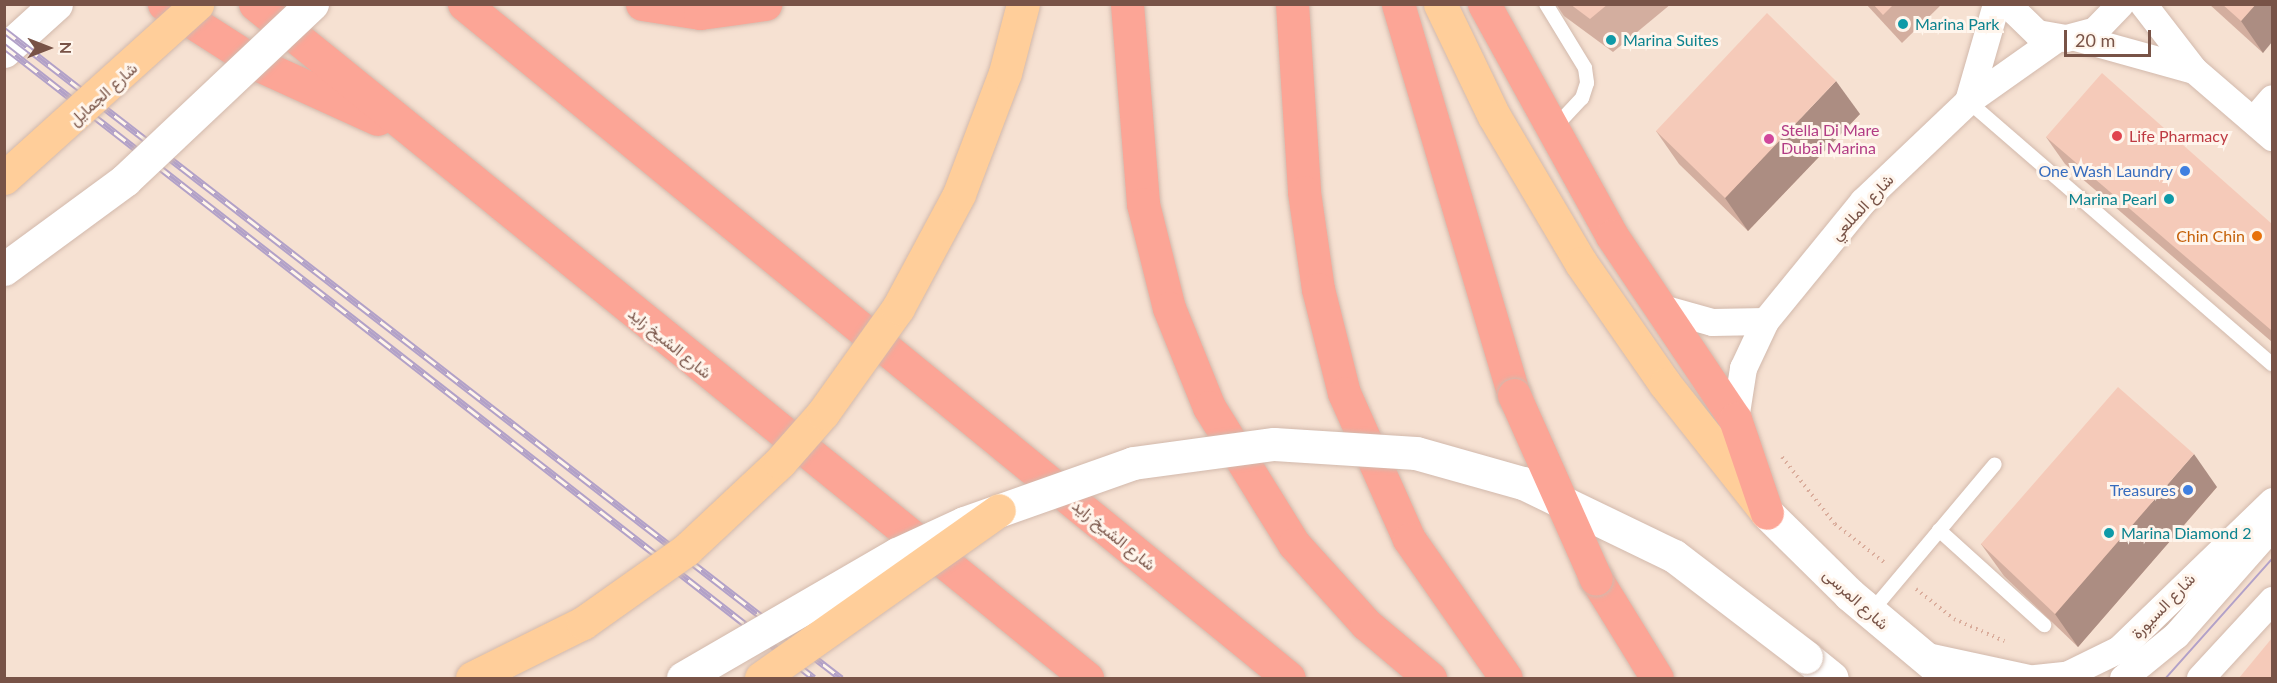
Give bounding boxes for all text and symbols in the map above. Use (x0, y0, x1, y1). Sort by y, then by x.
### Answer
place label: Marina Park (1915, 14, 1999, 34)
marker: Marina Park (1896, 17, 1910, 31)
north arrow (18, 18, 78, 78)
scale bar (2067, 18, 2154, 56)
text: 20 m (2075, 29, 2115, 51)
place label: Marina Suites (1623, 30, 1719, 50)
marker: Marina Suites (1604, 33, 1618, 47)
text: N (57, 42, 76, 54)
street label: شارع الجمايل (65, 58, 141, 130)
place label: Stella Di Mare Dubai Marina (1781, 120, 1880, 158)
place label: Life Pharmacy (2129, 126, 2228, 146)
marker: Life Pharmacy (2110, 129, 2124, 143)
marker: Stella Di Mare Dubai Marina (1762, 132, 1776, 146)
place label: One Wash Laundry (2038, 161, 2173, 181)
marker: One Wash Laundry (2178, 164, 2192, 178)
street label: شارع المللعي (1827, 170, 1897, 244)
place label: Marina Pearl (2069, 189, 2157, 209)
marker: Marina Pearl (2162, 192, 2176, 206)
place label: Chin Chin (2176, 226, 2245, 246)
marker: Chin Chin (2250, 229, 2264, 243)
street label: شارع الشيخ زايد (625, 304, 715, 382)
place label: Treasures (2110, 480, 2176, 500)
marker: Treasures (2181, 483, 2195, 497)
street label: شارع الشيخ زايد (1069, 496, 1159, 574)
place label: Marina Diamond 2 (2121, 523, 2252, 543)
marker: Marina Diamond 2 (2102, 526, 2116, 540)
street label: شارع المرسى (1819, 565, 1893, 633)
street label: شارع السيورة (2127, 569, 2199, 643)

